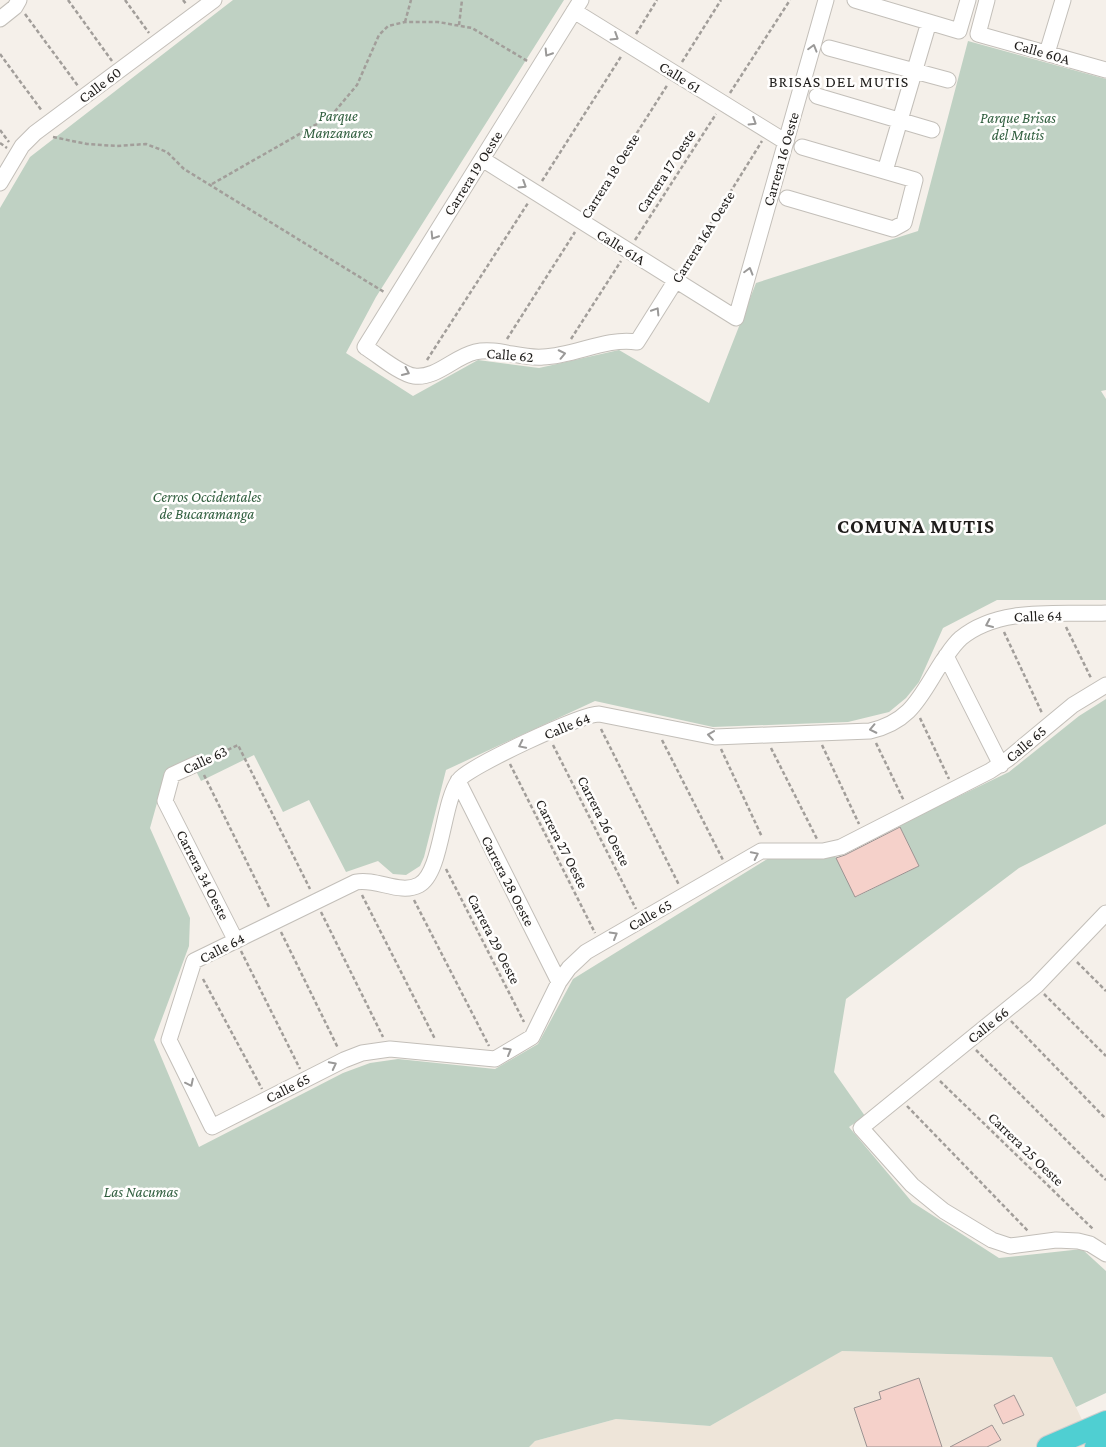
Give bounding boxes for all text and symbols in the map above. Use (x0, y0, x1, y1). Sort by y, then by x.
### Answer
one-way arrow (610, 31, 619, 41)
street label: Calle 60A (1012, 36, 1072, 68)
one-way arrow (807, 44, 817, 52)
one-way arrow (544, 47, 554, 56)
street label: Calle 61 (656, 58, 704, 96)
street label: Calle 60 (76, 64, 124, 106)
district label: BRISAS DEL MUTIS (769, 73, 909, 90)
park label: Parque Manzanares (302, 108, 373, 141)
street label: Carrera 16 Oeste (760, 110, 802, 208)
park label: Parque Brisas del Mutis (980, 110, 1056, 143)
one-way arrow (748, 116, 757, 126)
street label: Carrera 17 Oeste (633, 126, 699, 216)
street label: Carrera 19 Oeste (441, 127, 506, 218)
street label: Carrera 18 Oeste (577, 130, 643, 221)
one-way arrow (517, 179, 527, 188)
street label: Carrera 16A Oeste (668, 188, 738, 286)
street label: Calle 61A (594, 226, 649, 268)
one-way arrow (431, 230, 441, 239)
one-way arrow (743, 267, 754, 276)
one-way arrow (650, 308, 660, 317)
street label: Calle 62 (486, 345, 534, 365)
one-way arrow (557, 349, 566, 360)
one-way arrow (401, 366, 410, 376)
park label: Cerros Occidentales de Bucaramanga (153, 489, 262, 523)
district label: COMUNA MUTIS (837, 515, 995, 537)
street label: Calle 64 (1014, 607, 1062, 625)
one-way arrow (985, 617, 994, 628)
street label: Calle 64 (542, 710, 592, 742)
one-way arrow (868, 723, 877, 734)
street label: Calle 65 (1003, 723, 1049, 765)
one-way arrow (707, 730, 715, 741)
one-way arrow (519, 739, 528, 749)
street label: Calle 63 (180, 743, 230, 777)
street label: Carrera 26 Oeste (574, 773, 634, 869)
street label: Carrera 27 Oeste (533, 797, 592, 892)
street label: Carrera 34 Oeste (173, 827, 233, 923)
street label: Carrera 28 Oeste (478, 833, 538, 929)
one-way arrow (750, 851, 759, 861)
street label: Carrera 29 Oeste (464, 891, 524, 987)
street label: Calle 65 (625, 896, 675, 934)
street label: Calle 64 (197, 930, 247, 966)
one-way arrow (609, 932, 618, 942)
street label: Calle 66 (964, 1004, 1012, 1046)
one-way arrow (503, 1047, 512, 1057)
one-way arrow (328, 1061, 337, 1071)
street label: Calle 65 (263, 1070, 313, 1106)
one-way arrow (184, 1078, 194, 1087)
street label: Carrera 25 Oeste (985, 1109, 1067, 1189)
park label: Las Nacumas (104, 1184, 178, 1200)

